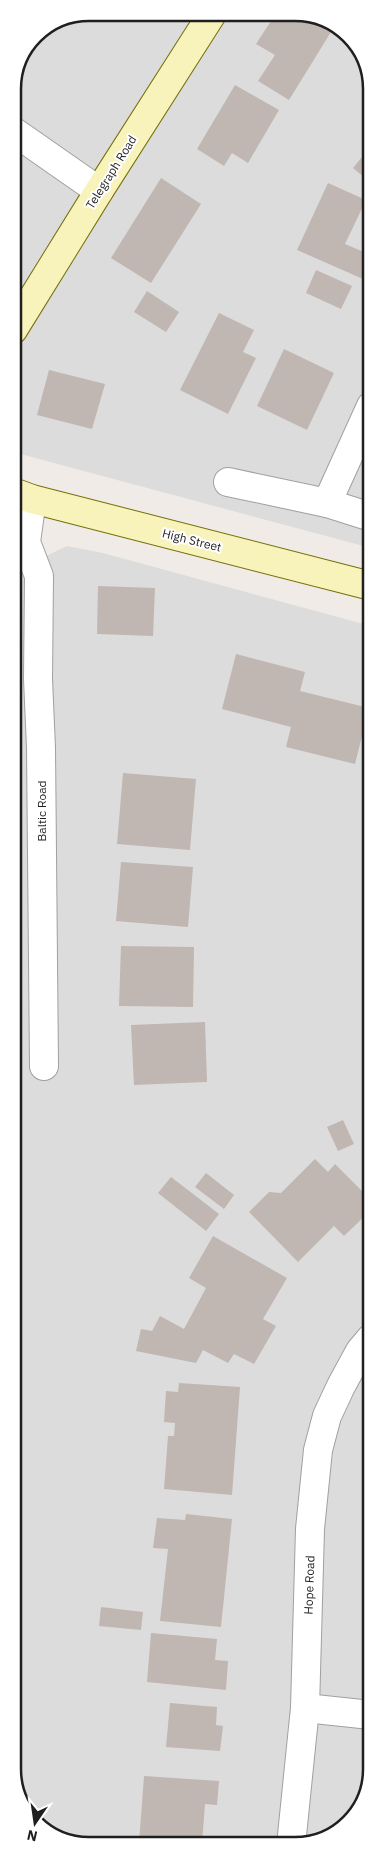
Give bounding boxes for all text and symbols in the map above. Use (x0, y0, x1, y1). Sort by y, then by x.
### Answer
street label: Telegraph Road (82, 132, 140, 212)
street label: High Street (161, 525, 223, 555)
street label: Baltic Road (34, 780, 49, 842)
street label: Hope Road (300, 1555, 318, 1615)
north arrow (10, 1798, 60, 1848)
text: N (25, 1826, 39, 1846)

